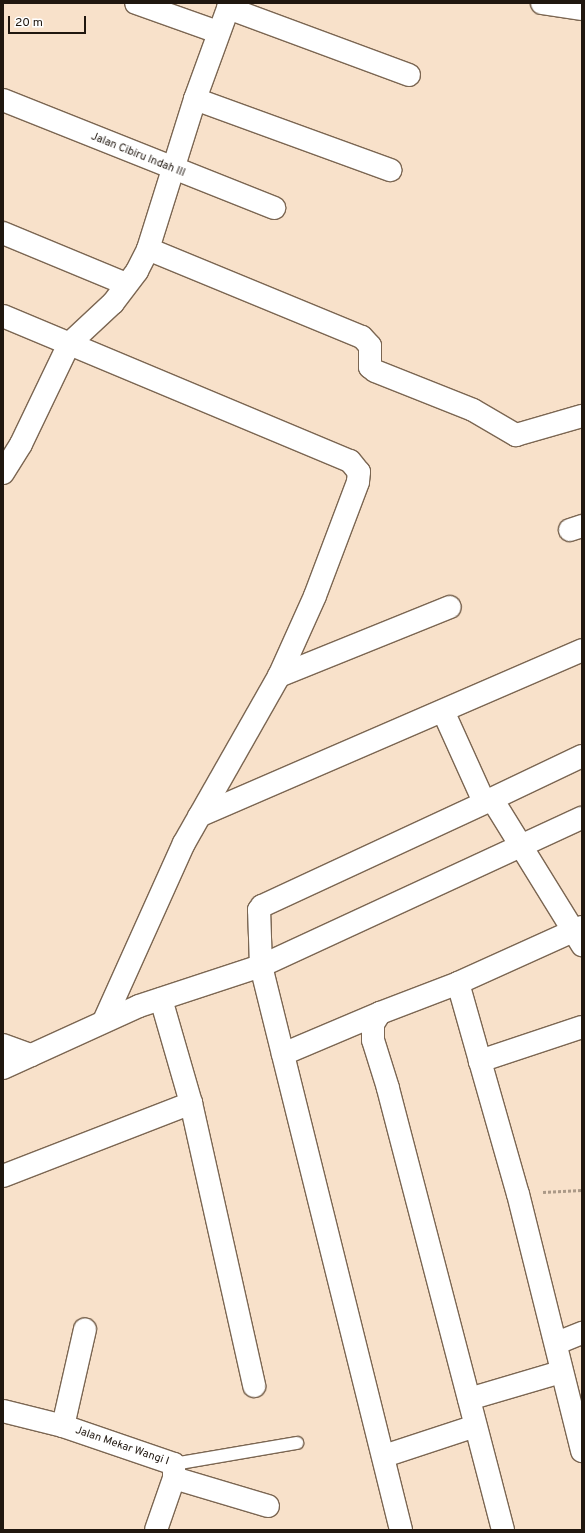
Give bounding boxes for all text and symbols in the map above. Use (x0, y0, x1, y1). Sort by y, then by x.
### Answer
scale bar (10, 8, 88, 34)
text: 20 m (15, 15, 43, 31)
street label: Jalan Cibiru Indah III (89, 130, 187, 180)
street label: Jalan Mekar Wangi I (73, 1424, 171, 1468)

